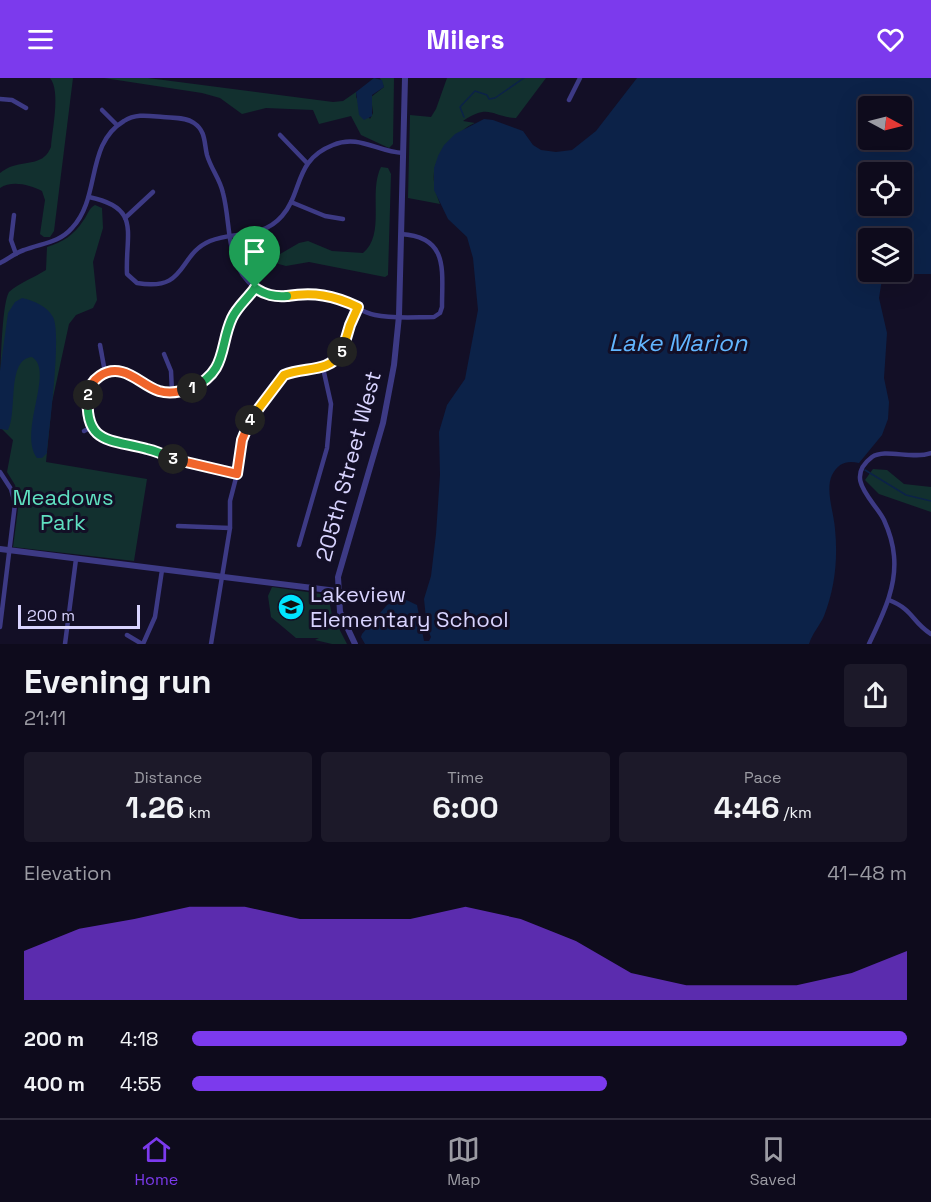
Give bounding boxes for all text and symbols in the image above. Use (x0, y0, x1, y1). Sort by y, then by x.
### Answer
text: Milers (426, 22, 505, 57)
icon: menu (24, 23, 57, 56)
icon: heart (874, 23, 907, 56)
north arrow (858, 96, 912, 150)
map controls (858, 96, 912, 282)
button: locate (858, 162, 912, 216)
pin (229, 226, 280, 288)
button: layers (858, 228, 912, 282)
icon: arrive (238, 235, 271, 268)
water label: Lake Marion (609, 327, 749, 358)
pin: 5 (327, 337, 357, 367)
text: 5 (337, 341, 347, 362)
street label: 205th Street West (309, 368, 387, 564)
pin: 1 (177, 373, 207, 403)
text: 1 (188, 377, 196, 398)
pin: 2 (73, 380, 103, 410)
text: 2 (83, 384, 93, 405)
pin: 4 (235, 405, 265, 435)
text: 4 (245, 409, 255, 430)
pin: 3 (158, 444, 188, 474)
text: 3 (168, 448, 178, 469)
park label: Meadows Park (12, 483, 114, 536)
place label: Lakeview Elementary School (310, 580, 509, 633)
school or university icon: Lakeview Elementary School (276, 592, 306, 622)
scale bar (18, 602, 140, 630)
text: 200 m (27, 605, 75, 626)
text: Evening run (24, 661, 212, 703)
button: share (844, 664, 907, 727)
text: 21:11 (24, 705, 66, 731)
text: Distance (134, 767, 202, 788)
text: Time (447, 767, 484, 788)
text: Pace (744, 767, 782, 788)
text: 1.26 (125, 788, 184, 827)
text: 6:00 (432, 788, 499, 827)
text: 4:46 (714, 788, 779, 827)
text: km (184, 802, 211, 823)
text: /km (779, 802, 812, 823)
text: Elevation (24, 860, 112, 886)
text: 41–48 m (827, 860, 907, 886)
text: 200 m (24, 1026, 84, 1052)
text: 4:18 (120, 1026, 158, 1052)
text: 400 m (24, 1071, 85, 1097)
text: 4:55 (120, 1071, 162, 1097)
tab: Home (135, 1133, 178, 1190)
tab: Map (447, 1133, 481, 1190)
tab: Saved (750, 1133, 796, 1190)

